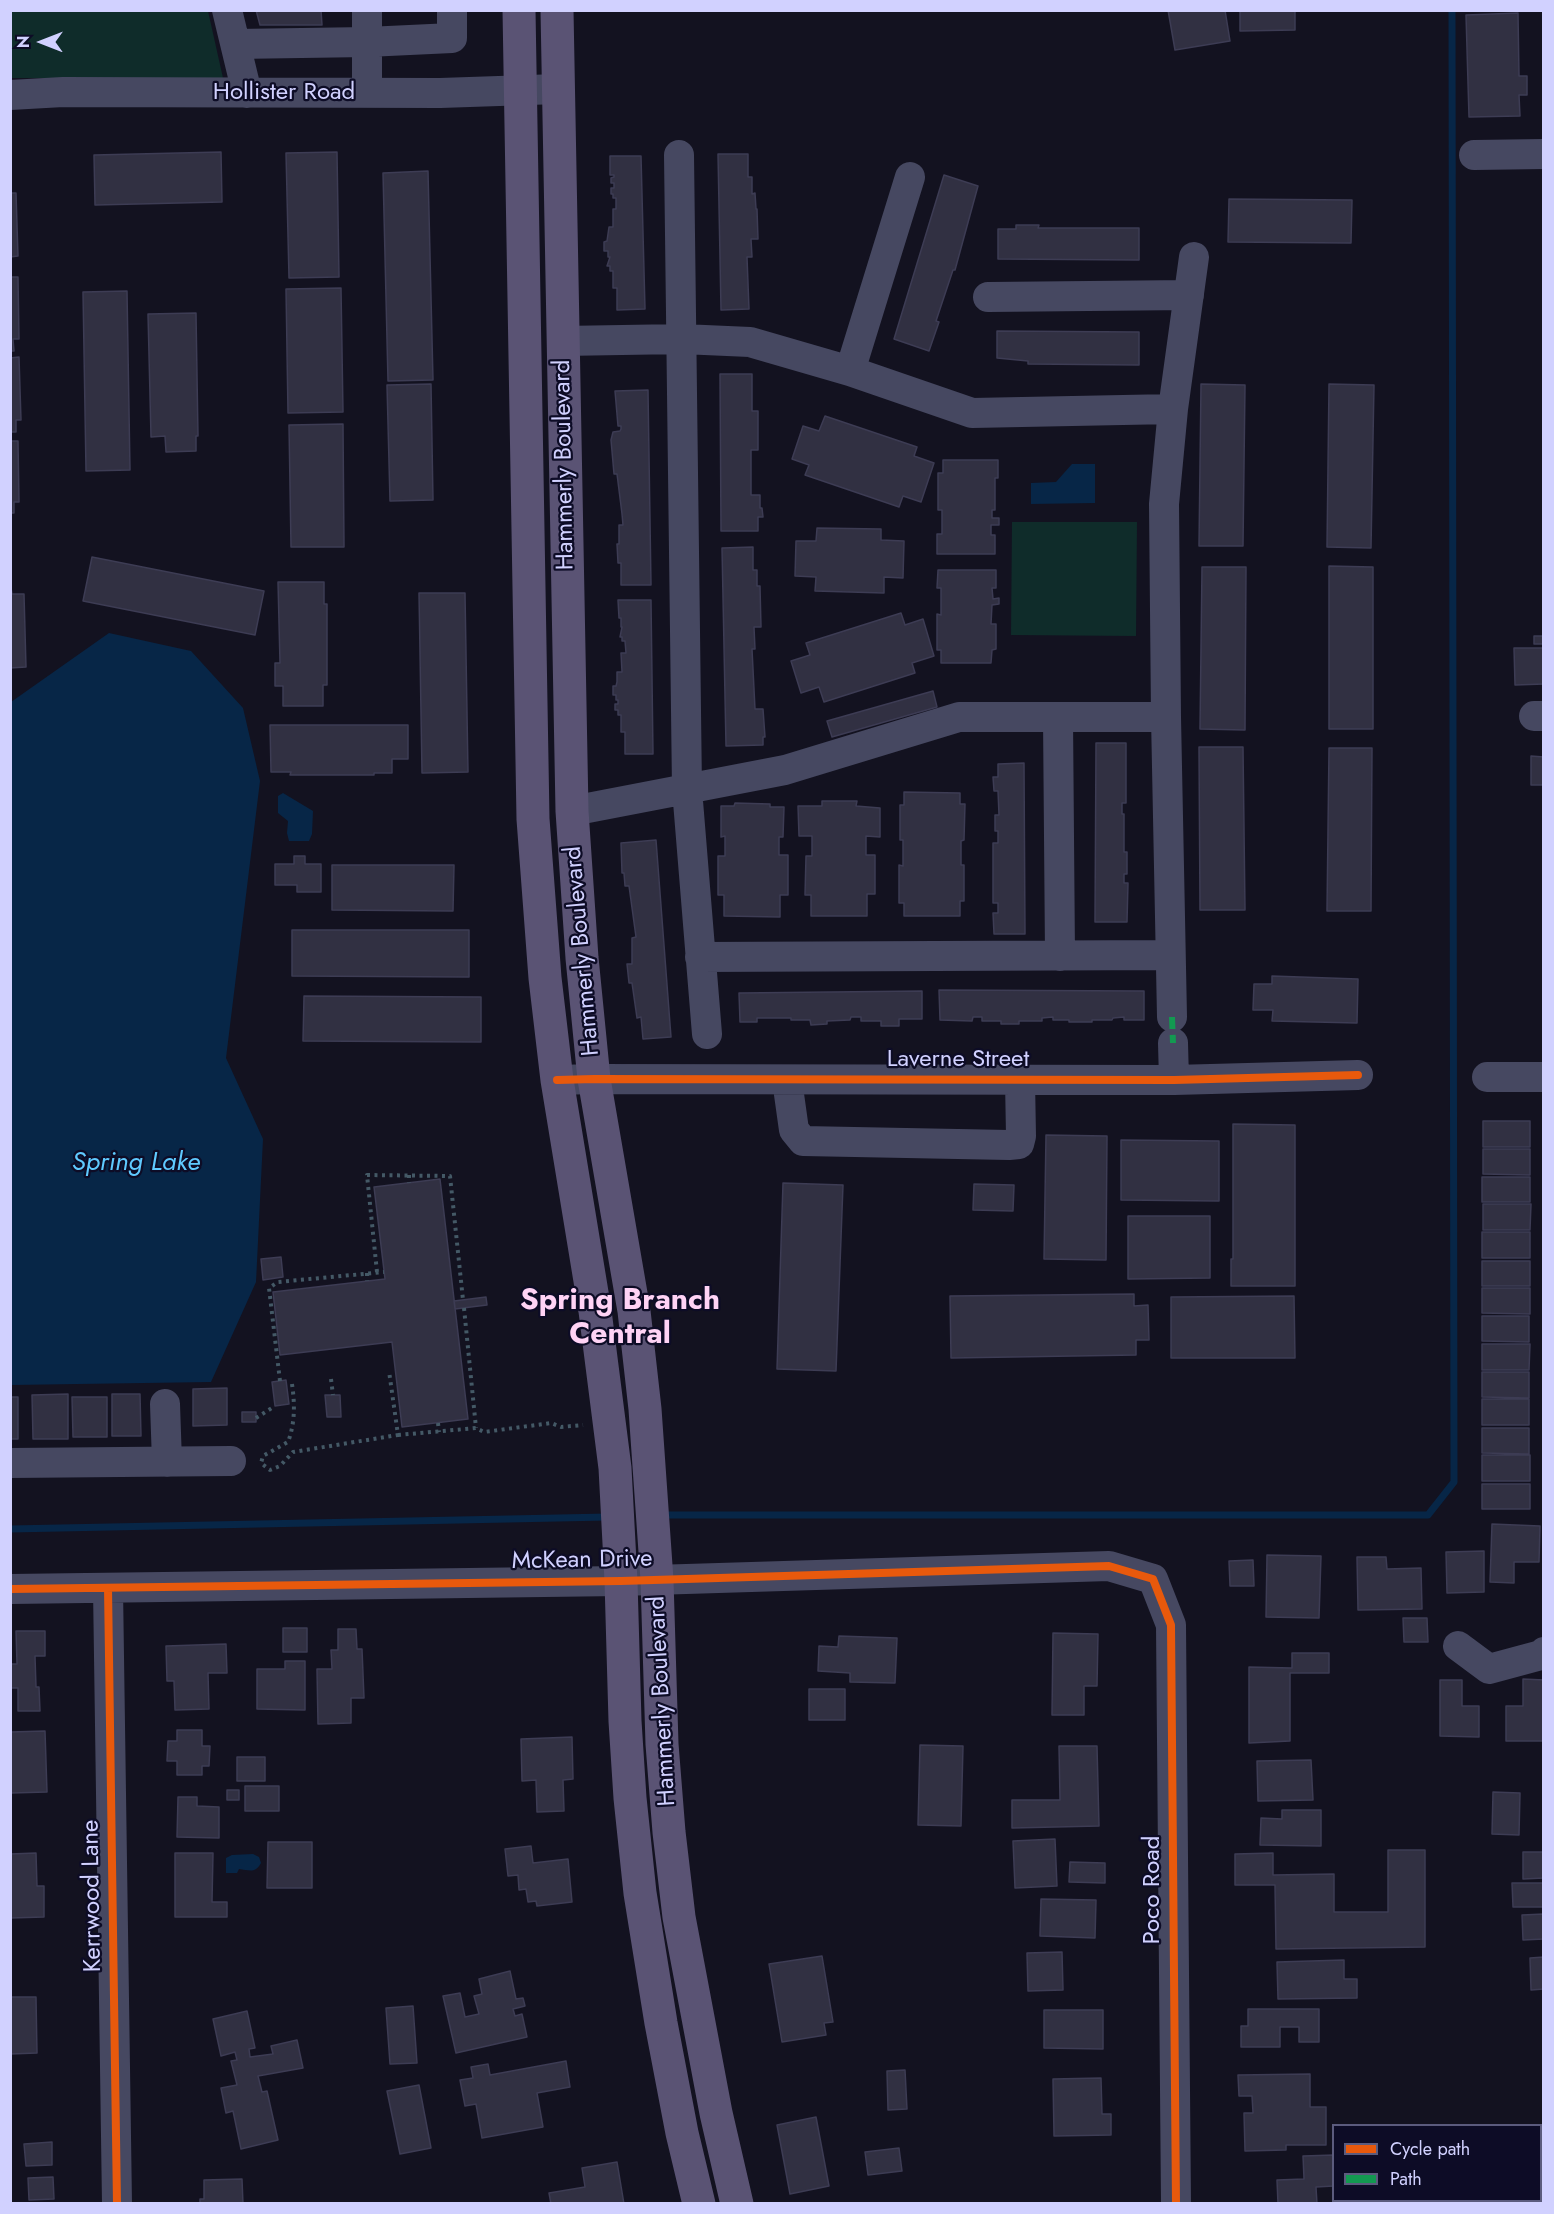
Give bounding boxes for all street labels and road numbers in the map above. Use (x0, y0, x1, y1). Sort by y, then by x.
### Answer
street label: Hollister Road (213, 79, 355, 107)
street label: Hammerly Boulevard (549, 359, 581, 571)
street label: Hammerly Boulevard (559, 845, 607, 1057)
street label: Laverne Street (887, 1046, 1029, 1074)
street label: McKean Drive (511, 1545, 653, 1577)
street label: Hammerly Boulevard (643, 1595, 683, 1807)
street label: Kerrwood Lane (77, 1819, 109, 1973)
street label: Poco Road (1139, 1835, 1167, 1945)

